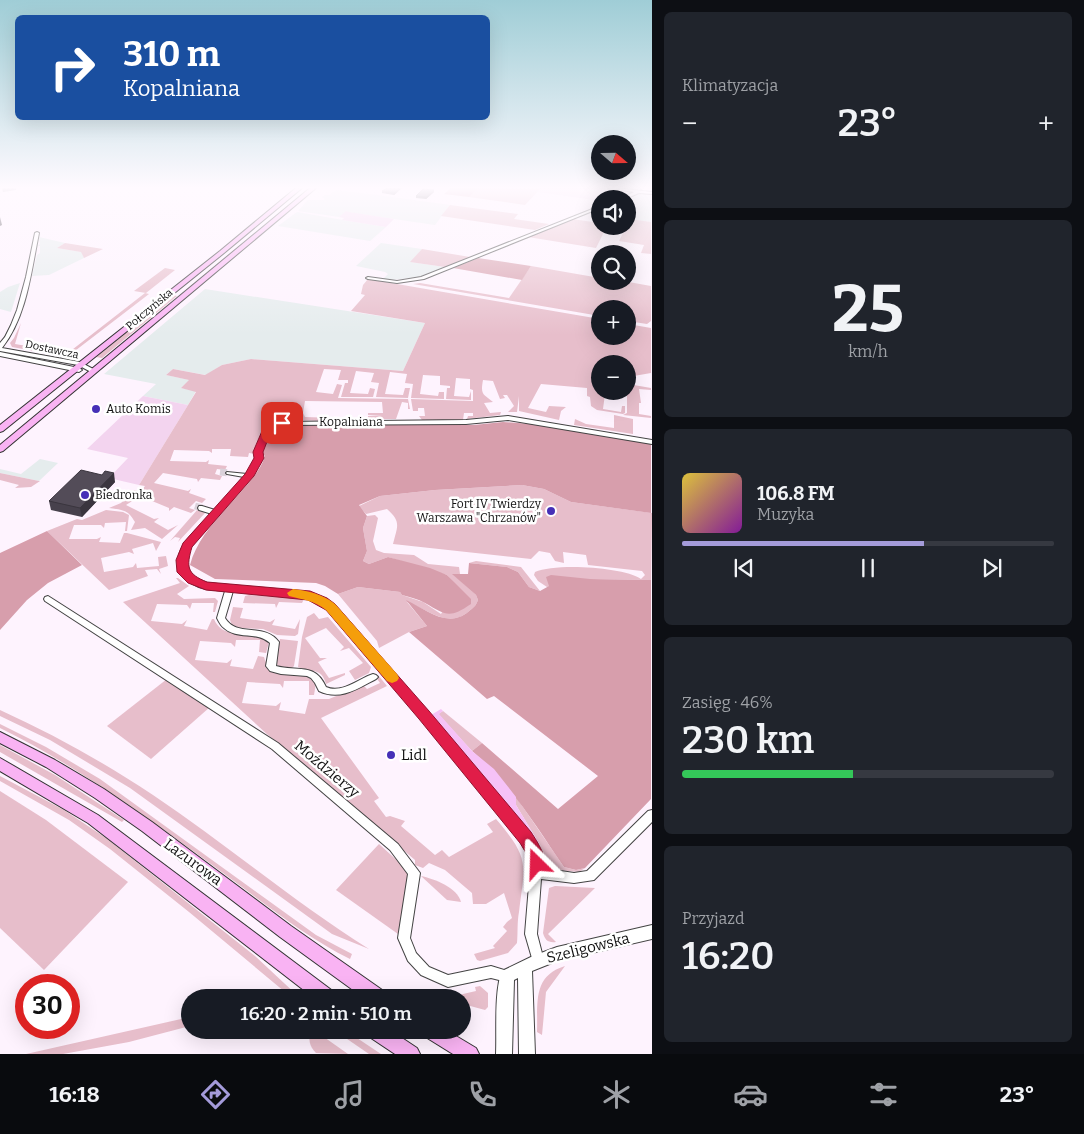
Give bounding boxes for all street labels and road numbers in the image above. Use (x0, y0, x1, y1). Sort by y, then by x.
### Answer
street label: Połczyńska (123, 286, 175, 333)
street label: Dostawcza (24, 337, 80, 362)
street label: Kopalniana (319, 415, 383, 429)
street label: Moździerzy (291, 737, 363, 801)
street label: Lazurowa (160, 835, 226, 889)
street label: Szeligowska (545, 929, 631, 967)

